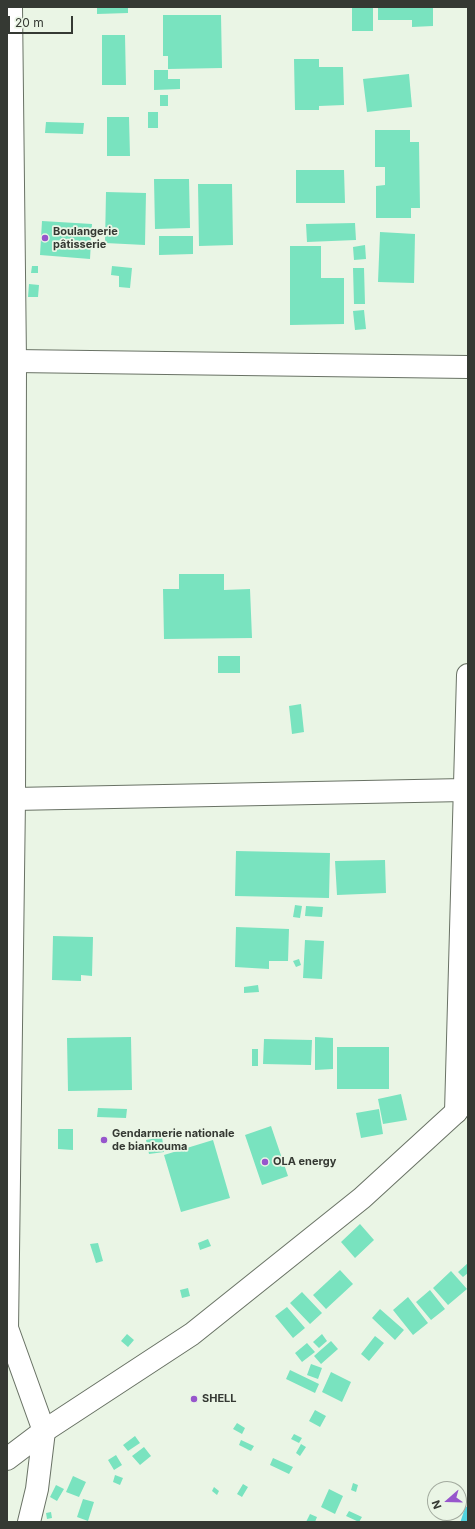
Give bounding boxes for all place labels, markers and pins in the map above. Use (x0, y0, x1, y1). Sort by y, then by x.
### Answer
place label: Boulangerie pâtisserie (53, 225, 118, 251)
marker: Boulangerie pâtisserie (40, 233, 50, 243)
place label: Gendarmerie nationale de biankouma (112, 1127, 235, 1153)
marker: Gendarmerie nationale de biankouma (99, 1135, 109, 1145)
place label: OLA energy (273, 1155, 336, 1169)
marker: OLA energy (260, 1157, 270, 1167)
place label: SHELL (202, 1392, 237, 1406)
marker: SHELL (189, 1394, 199, 1404)

